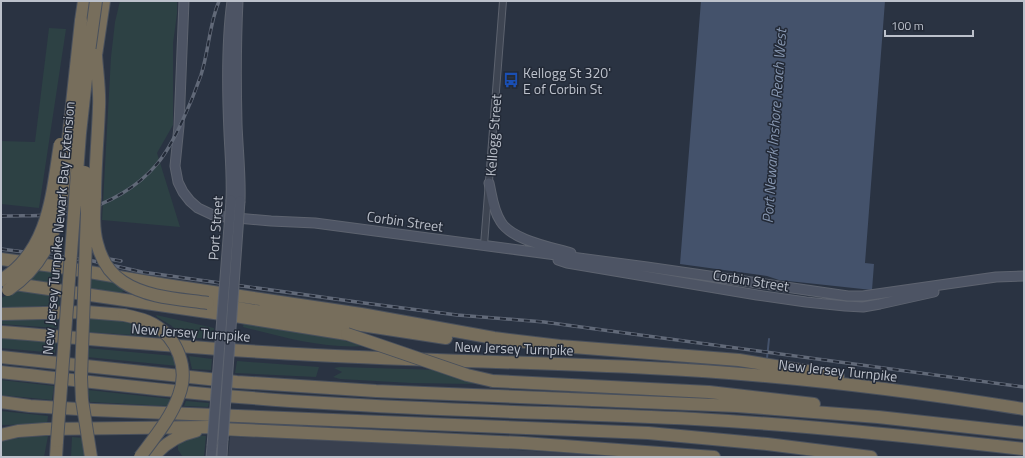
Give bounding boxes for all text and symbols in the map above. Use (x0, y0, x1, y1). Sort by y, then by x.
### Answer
scale bar (885, 12, 973, 38)
text: 100 m (891, 16, 924, 35)
water label: Port Newark Inshore Reach West (756, 26, 792, 224)
place label: Kellogg St 320' E of Corbin St (523, 62, 611, 99)
bus stop icon: Kellogg St 320' E of Corbin St (502, 71, 520, 89)
street label: Kellogg Street (480, 93, 506, 177)
street label: New Jersey Turnpike Newark Bay Extension (36, 100, 80, 356)
street label: Port Street (202, 195, 228, 261)
street label: Corbin Street (365, 205, 445, 237)
street label: Corbin Street (711, 264, 791, 296)
street label: New Jersey Turnpike (131, 317, 251, 347)
street label: New Jersey Turnpike (454, 335, 574, 361)
street label: New Jersey Turnpike (778, 353, 898, 387)

